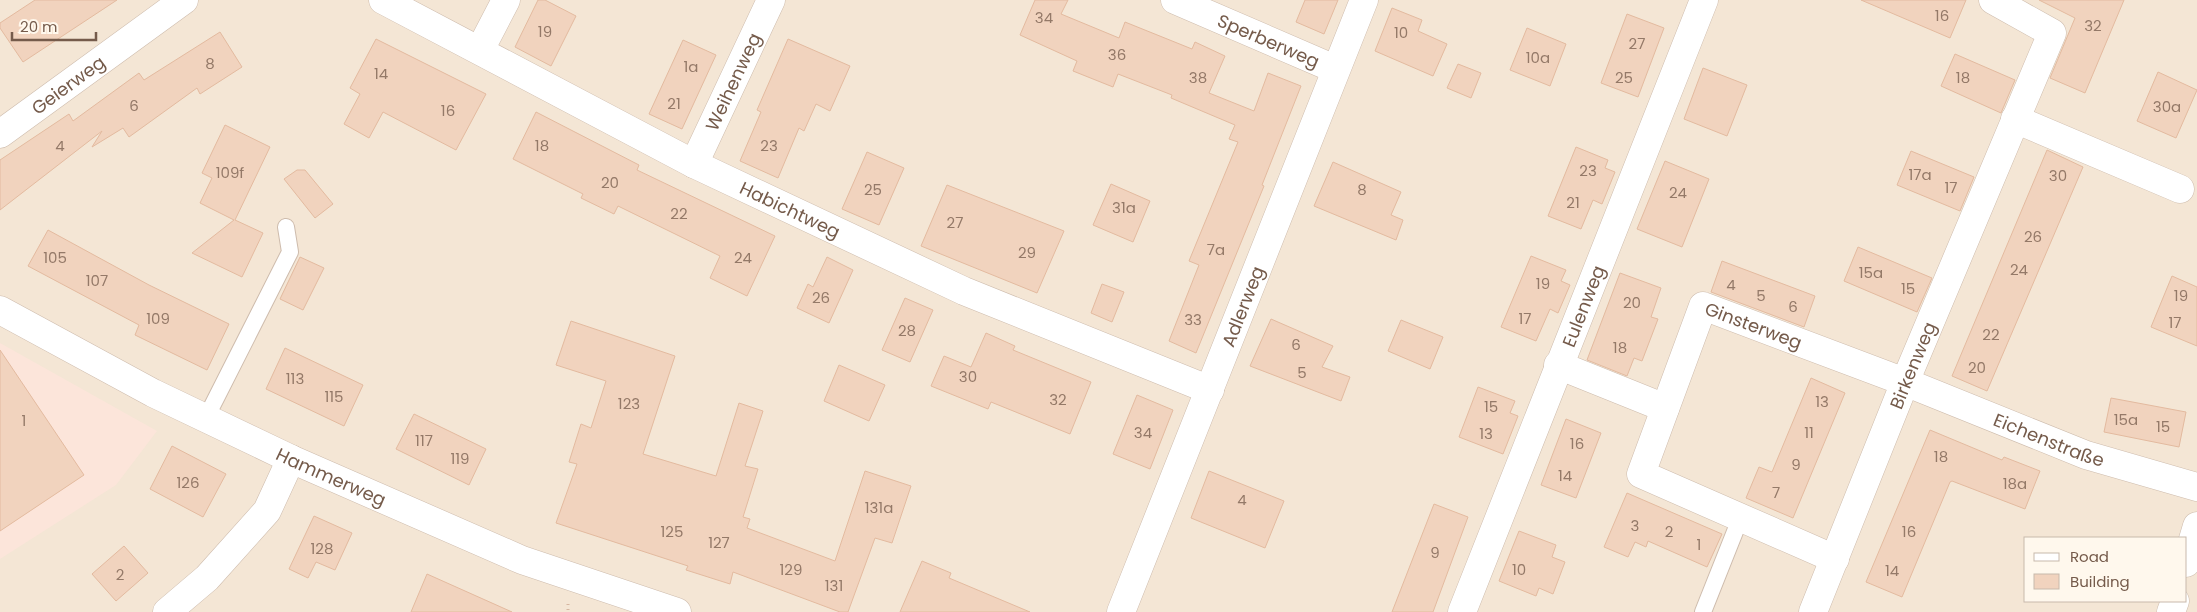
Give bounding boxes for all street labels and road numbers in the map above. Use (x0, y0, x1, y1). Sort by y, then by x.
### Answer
street label: Sperberweg (1214, 7, 1324, 73)
street label: Weihenweg (699, 29, 766, 135)
street label: Geierweg (26, 49, 110, 120)
street label: Habichtweg (736, 175, 845, 244)
street label: Eulenweg (1556, 261, 1610, 351)
street label: Adlerweg (1215, 262, 1270, 350)
street label: Ginsterweg (1702, 295, 1806, 355)
street label: Birkenweg (1883, 318, 1942, 413)
street label: Eichenstraße (1990, 407, 2107, 472)
street label: Hammerweg (272, 441, 390, 512)

